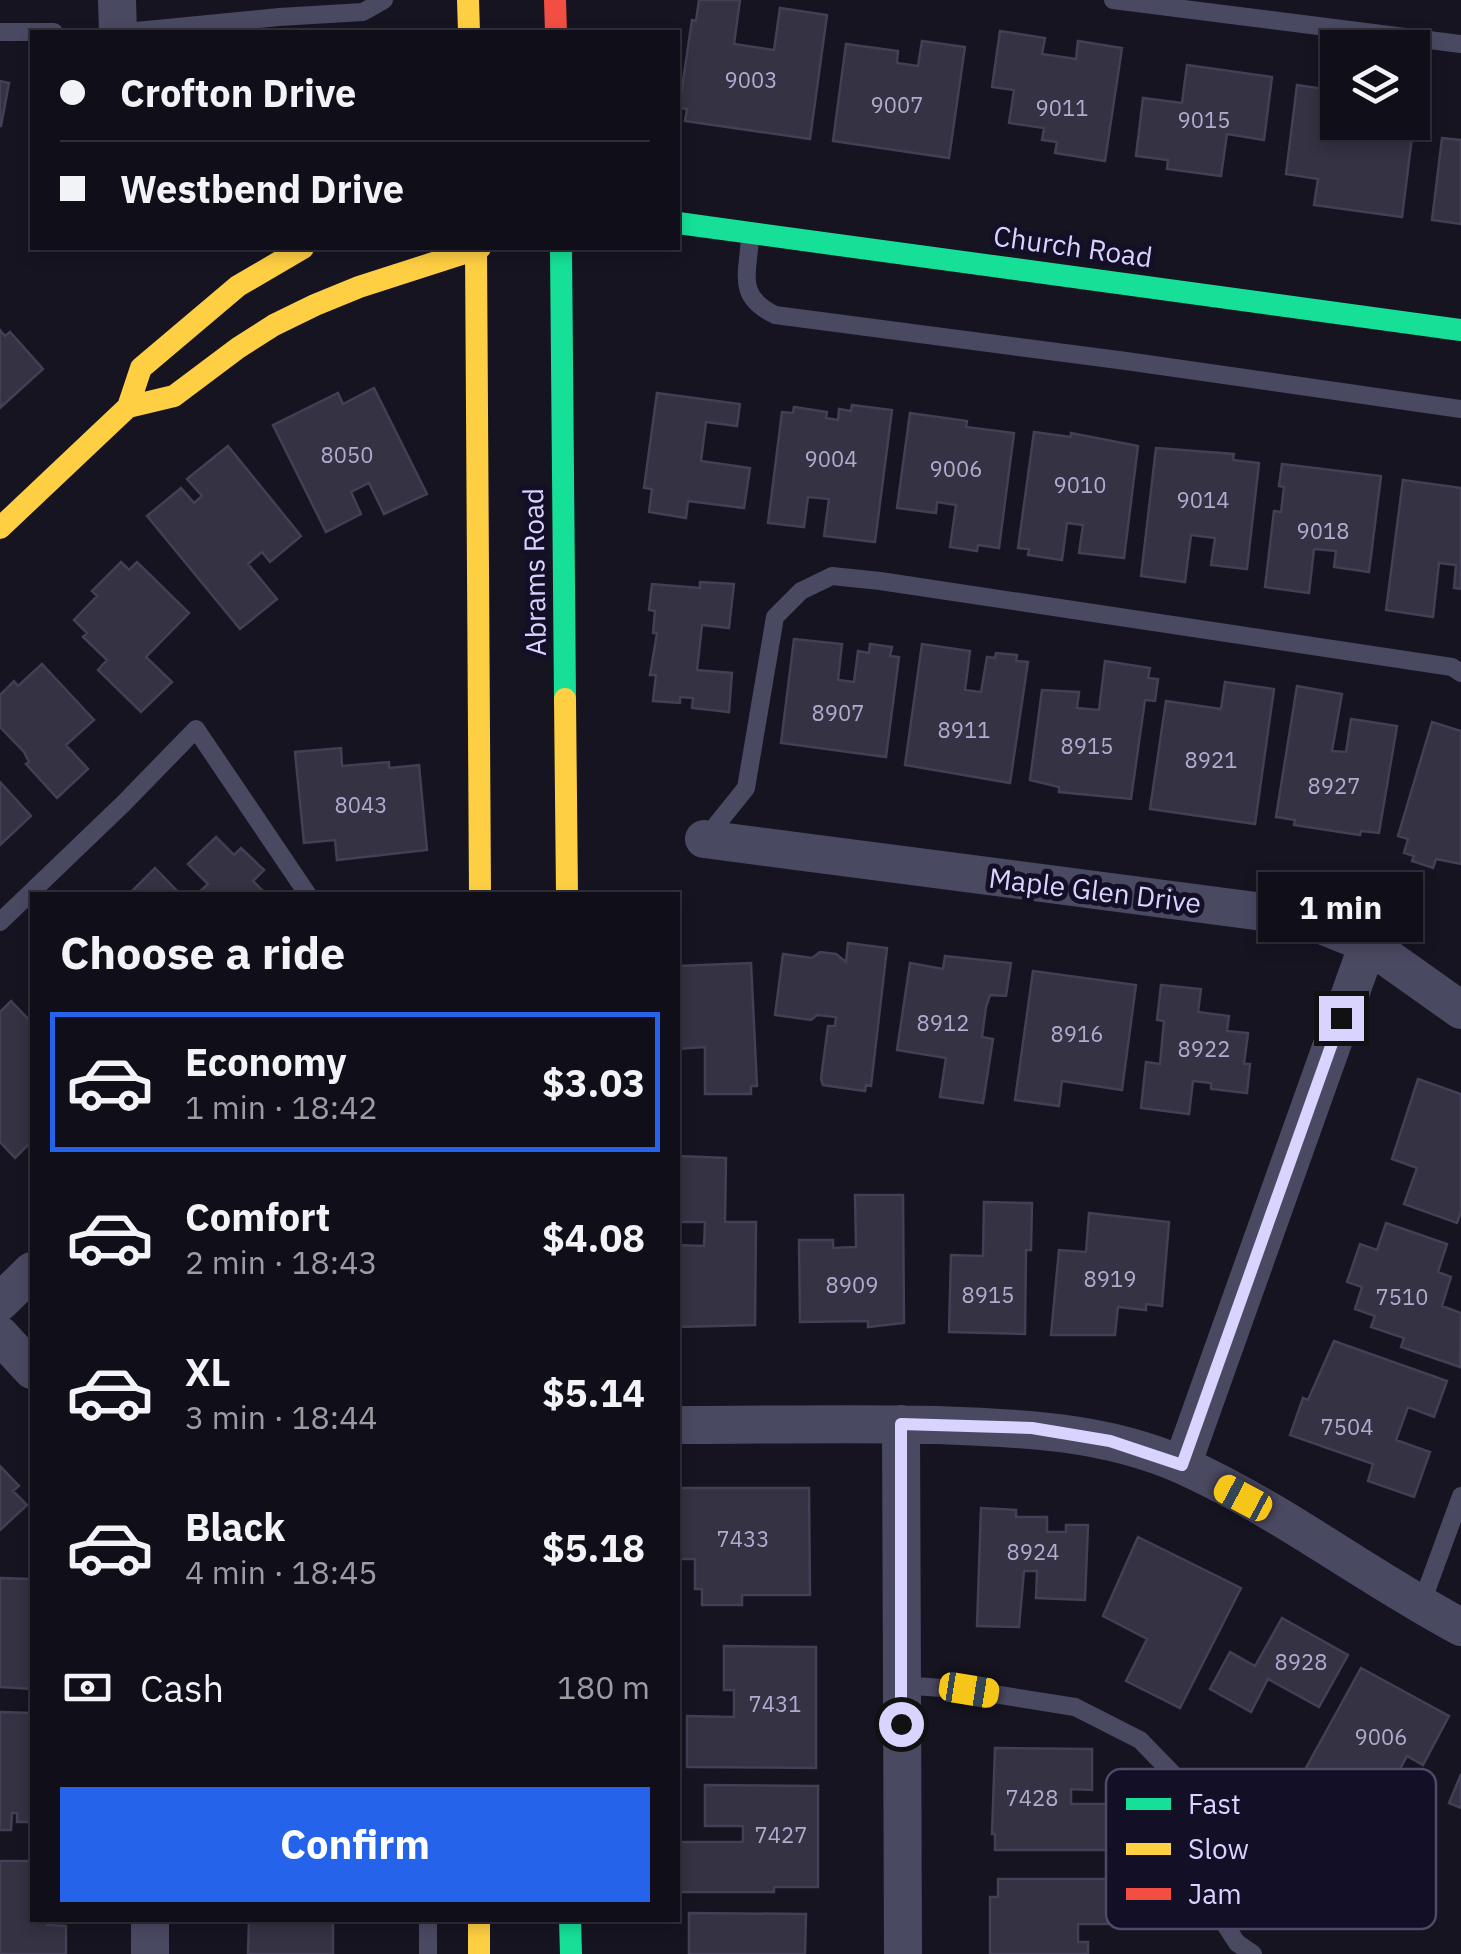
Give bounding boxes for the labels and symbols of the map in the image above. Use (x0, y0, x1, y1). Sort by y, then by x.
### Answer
house number: 9003 (725, 65, 777, 94)
house number: 9007 (871, 90, 923, 119)
house number: 9011 (1036, 93, 1088, 122)
house number: 9015 (1178, 105, 1230, 134)
street label: Church Road (991, 217, 1155, 275)
house number: 8050 (321, 440, 373, 469)
house number: 9004 (805, 444, 857, 473)
house number: 9006 (930, 454, 982, 483)
house number: 9010 (1054, 470, 1106, 499)
house number: 9014 (1177, 485, 1229, 514)
street label: Abrams Road (514, 488, 554, 656)
house number: 9018 (1297, 516, 1349, 545)
house number: 8907 (812, 698, 864, 727)
house number: 8911 (938, 715, 990, 744)
house number: 8915 (1061, 731, 1113, 760)
house number: 8921 (1185, 745, 1237, 774)
house number: 8927 (1308, 771, 1360, 800)
house number: 8043 (335, 790, 387, 819)
street label: Maple Glen Drive (987, 859, 1203, 921)
callout: 1 min (1258, 873, 1424, 943)
route end (1319, 996, 1364, 1041)
house number: 8912 (917, 1008, 969, 1037)
house number: 8916 (1051, 1019, 1103, 1048)
house number: 8922 (1178, 1034, 1230, 1063)
house number: 8919 (1084, 1264, 1136, 1293)
house number: 8909 (826, 1270, 878, 1299)
house number: 8915 (962, 1280, 1014, 1309)
house number: 7510 (1376, 1282, 1428, 1311)
house number: 7504 (1321, 1412, 1373, 1441)
car (1209, 1471, 1277, 1525)
house number: 7433 (717, 1524, 769, 1553)
house number: 8924 (1007, 1537, 1059, 1566)
house number: 8928 (1275, 1647, 1327, 1676)
car (937, 1670, 1001, 1710)
house number: 7431 (749, 1689, 801, 1718)
route start (879, 1702, 924, 1747)
house number: 9006 (1355, 1722, 1407, 1751)
legend (1106, 1769, 1436, 1929)
house number: 7428 (1006, 1783, 1058, 1812)
text: Fast (1188, 1785, 1241, 1822)
house number: 7427 (755, 1820, 807, 1849)
text: Slow (1188, 1830, 1249, 1867)
text: Jam (1188, 1875, 1242, 1912)

